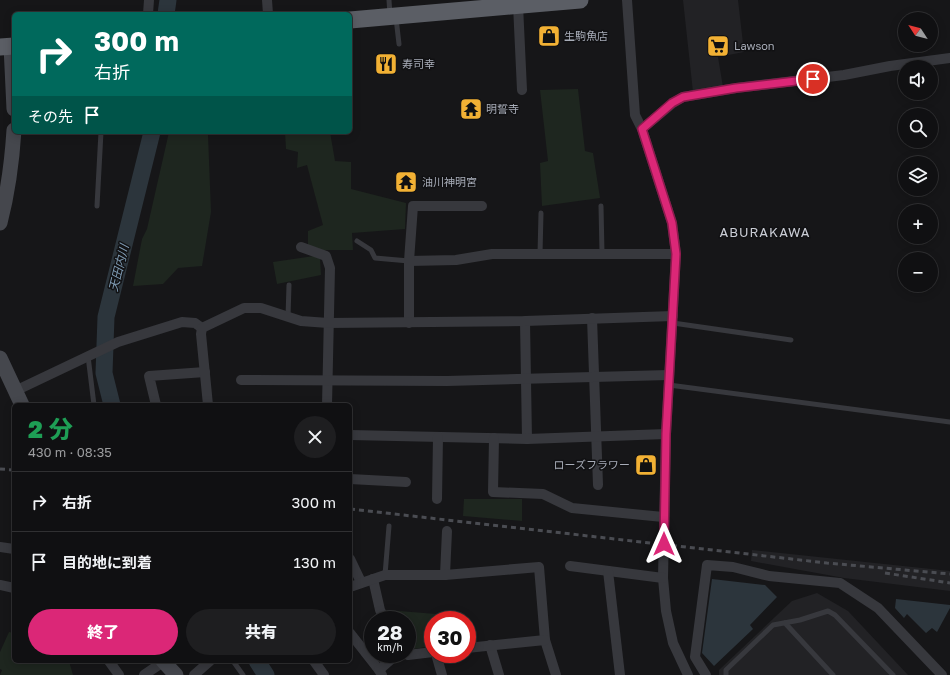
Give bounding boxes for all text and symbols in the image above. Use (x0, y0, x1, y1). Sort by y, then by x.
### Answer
north arrow (898, 12, 938, 52)
map controls (898, 12, 938, 292)
shop icon: 生駒魚店 (536, 23, 562, 49)
text: 300 m (94, 24, 179, 57)
icon: right (28, 28, 80, 80)
place label: 生駒魚店 (564, 29, 608, 42)
supermarket icon: Lawson (705, 33, 731, 59)
place label: Lawson (734, 39, 775, 52)
restaurant icon: 寿司幸 (373, 51, 399, 77)
place label: 寿司幸 (402, 57, 435, 70)
button: sound (898, 60, 938, 100)
text: 右折 (94, 61, 130, 83)
pin (796, 62, 830, 96)
icon: arrive (802, 68, 824, 90)
temple icon: 明誓寺 (458, 96, 484, 122)
place label: 明誓寺 (486, 102, 519, 115)
icon: arrive (81, 104, 103, 126)
text: その先 (28, 107, 73, 125)
button: search (898, 108, 938, 148)
button: layers (898, 156, 938, 196)
temple icon: 油川神明宮 (393, 169, 419, 195)
place label: 油川神明宮 (422, 175, 477, 188)
button: + (898, 204, 938, 244)
district label: ABURAKAWA (719, 224, 811, 240)
water label: 天田内川 (105, 241, 132, 293)
button: − (898, 252, 938, 292)
text: 2 分 (28, 414, 73, 443)
button: close (294, 416, 336, 458)
text: 430 m · 08:35 (28, 444, 112, 460)
shop icon: ローズフラワー (633, 452, 659, 478)
place label: ローズフラワー (554, 458, 630, 471)
icon: right (28, 491, 50, 513)
text: 右折 (62, 493, 92, 511)
text: 300 m (292, 493, 336, 511)
position arrow (643, 523, 685, 565)
icon: arrive (28, 551, 50, 573)
text: 目的地に到着 (62, 553, 152, 571)
text: 130 m (294, 553, 336, 571)
button: 終了 (28, 609, 178, 655)
button: 共有 (186, 609, 336, 655)
speed limit sign: 30 (424, 611, 476, 663)
text: 28 (377, 620, 402, 644)
text: km/h (377, 641, 403, 653)

